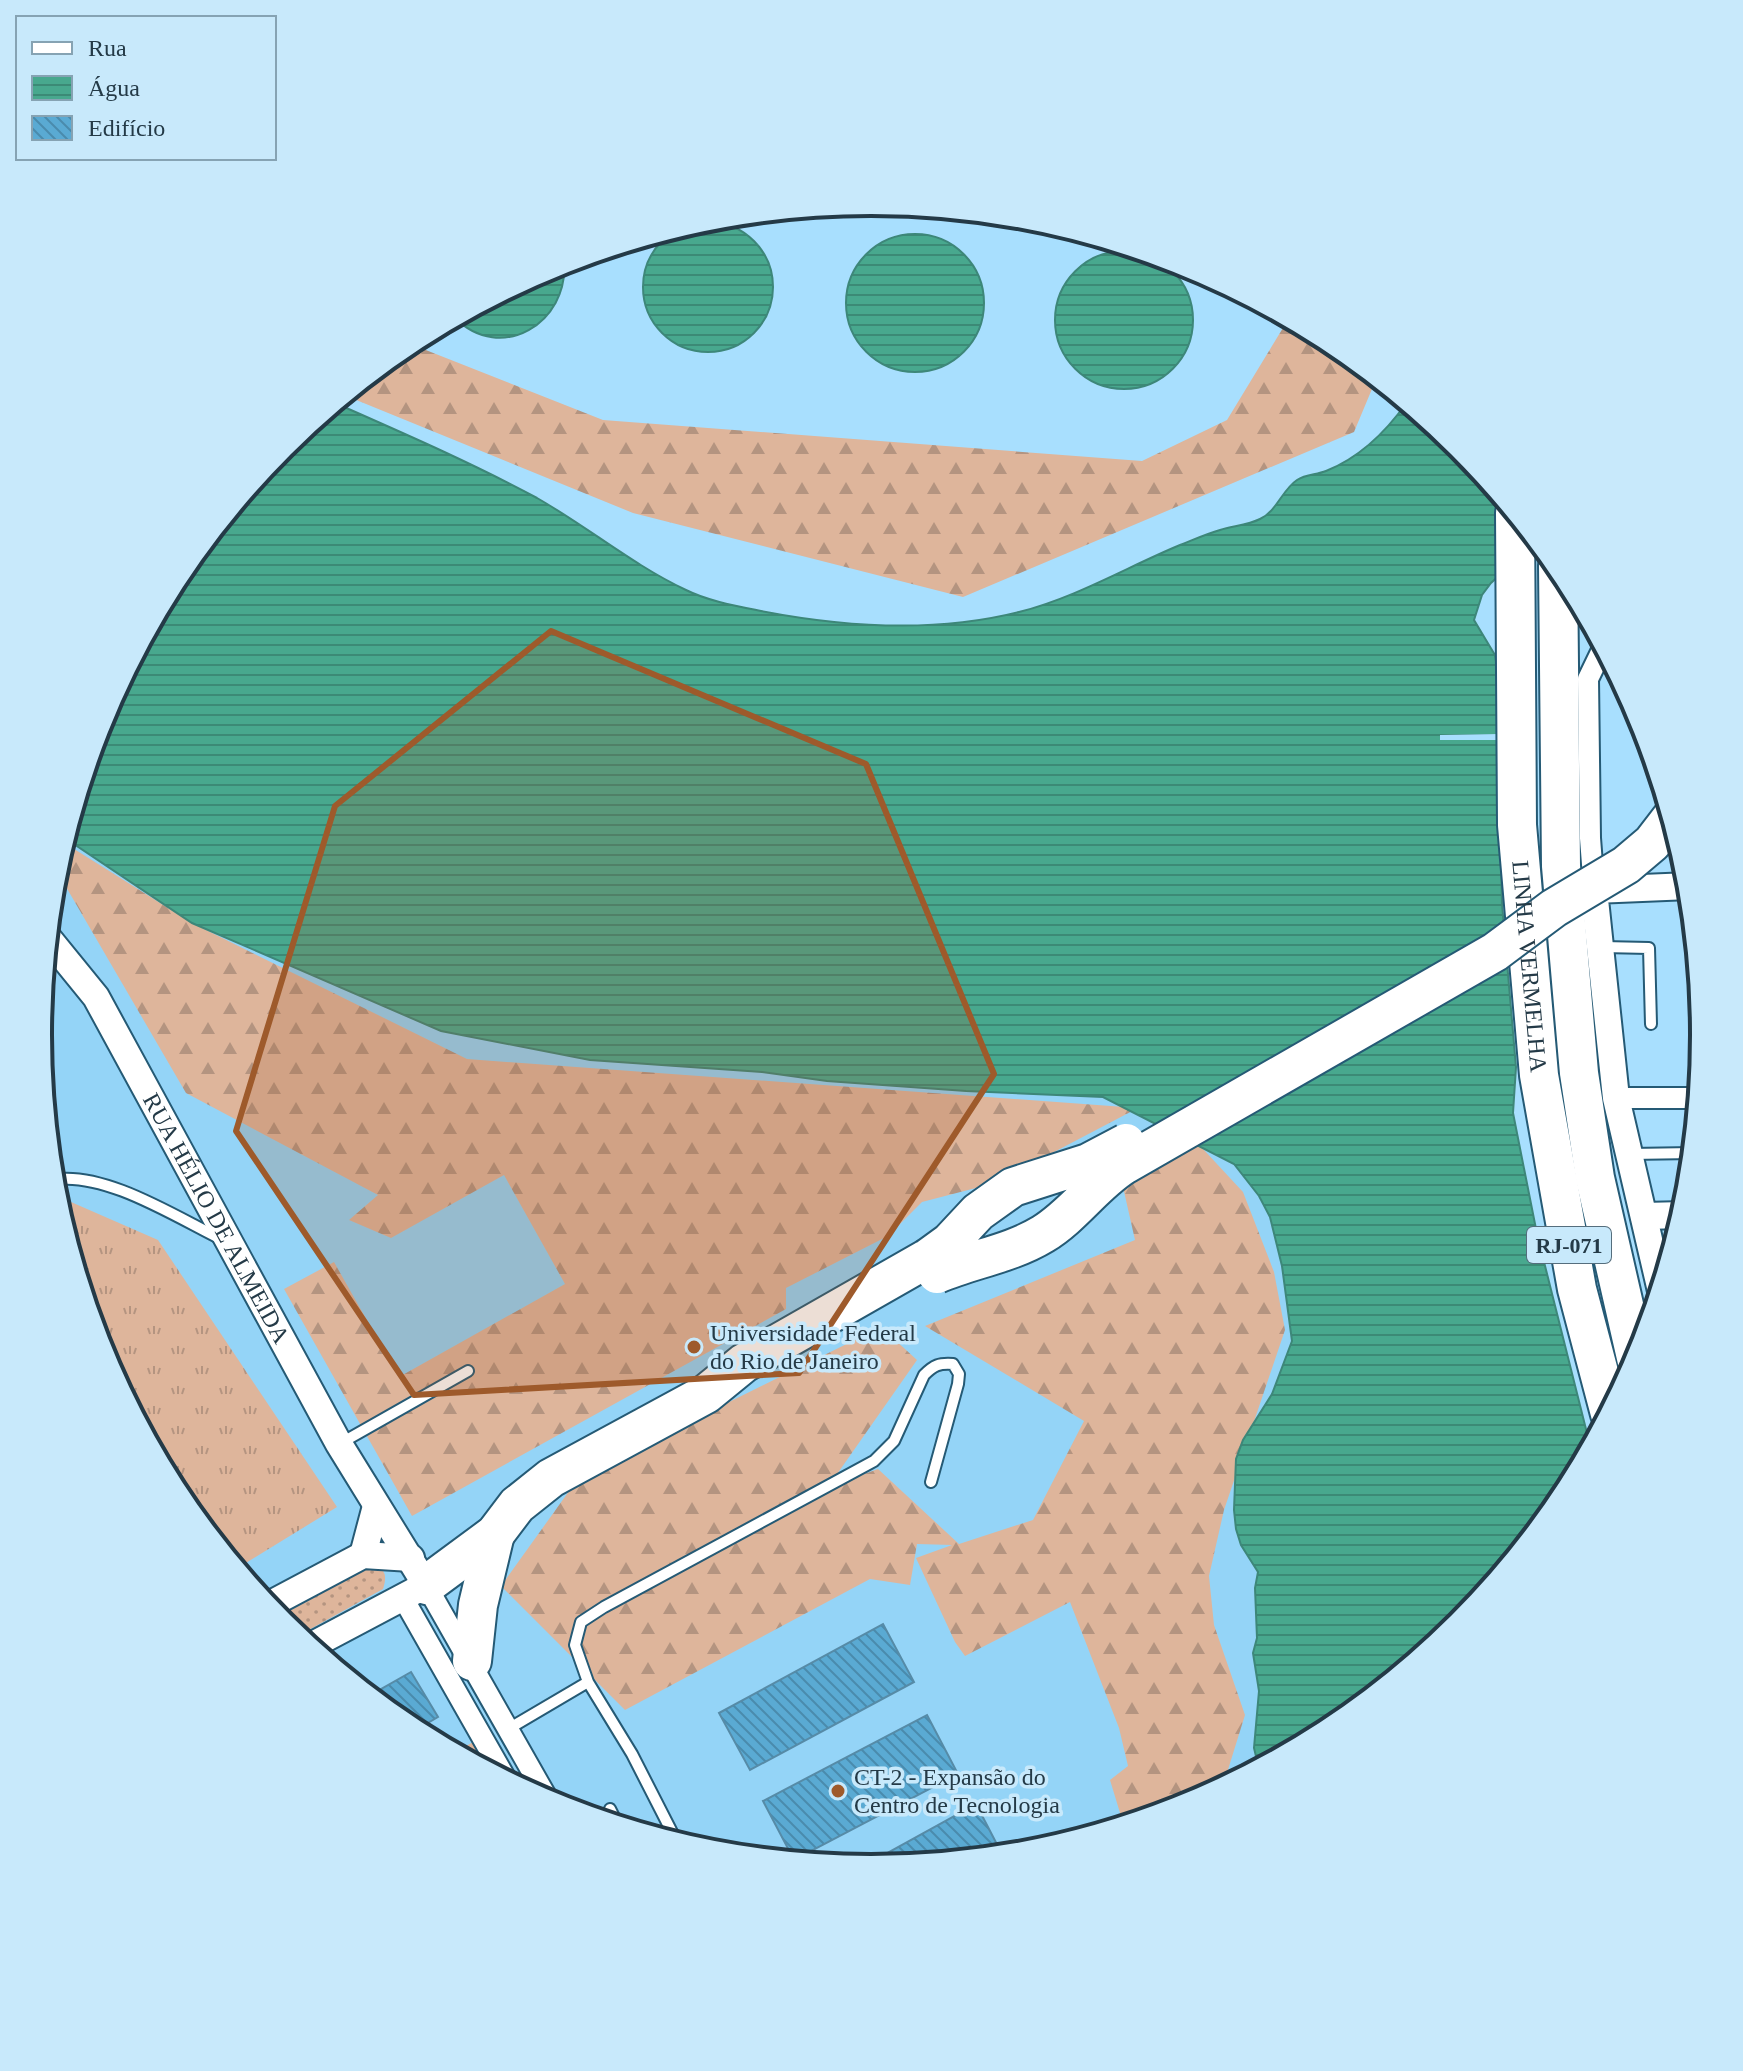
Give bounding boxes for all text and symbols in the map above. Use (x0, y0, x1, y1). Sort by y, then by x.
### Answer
legend (16, 16, 276, 160)
text: Rua (88, 35, 127, 61)
text: Água (88, 75, 140, 101)
text: Edifício (88, 115, 165, 141)
street label: LINHA VERMELHA (1507, 860, 1552, 1074)
street label: RUA HÉLIO DE ALMEIDA (138, 1089, 295, 1348)
road number: RJ-071 (1527, 1227, 1611, 1263)
place label: Universidade Federal do Rio de Janeiro (710, 1320, 916, 1374)
marker: Universidade Federal do Rio de Janeiro (685, 1338, 703, 1356)
place label: CT-2 - Expansão do Centro de Tecnologia (854, 1764, 1060, 1818)
marker: CT-2 - Expansão do Centro de Tecnologia (829, 1782, 847, 1800)

